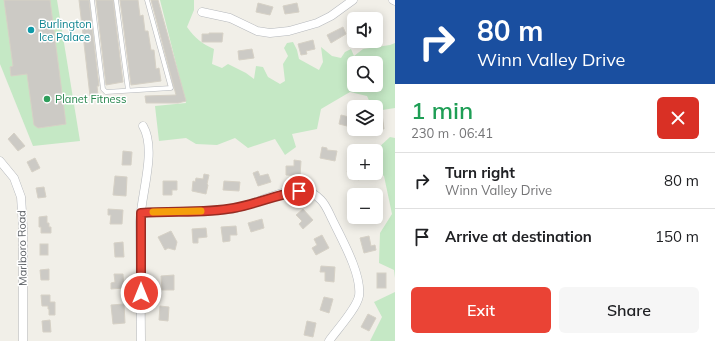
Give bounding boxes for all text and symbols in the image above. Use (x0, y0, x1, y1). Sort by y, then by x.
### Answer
map controls (347, 12, 383, 224)
button: sound (347, 12, 383, 48)
text: 80 m (477, 13, 543, 48)
icon: right (411, 16, 463, 68)
place label: Burlington Ice Palace (39, 17, 92, 44)
marker: Burlington Ice Palace (26, 25, 36, 35)
text: Winn Valley Drive (477, 48, 625, 71)
button: search (347, 56, 383, 92)
place label: Planet Fitness (55, 92, 127, 106)
marker: Planet Fitness (42, 94, 52, 104)
text: 1 min (411, 95, 473, 125)
button: close (657, 97, 699, 139)
button: layers (347, 100, 383, 136)
text: 230 m · 06:41 (411, 125, 493, 141)
button: + (347, 144, 383, 180)
text: Turn right (445, 163, 515, 182)
icon: right (411, 170, 433, 192)
text: 80 m (664, 171, 699, 190)
pin (282, 174, 316, 208)
icon: arrive (288, 180, 310, 202)
text: Winn Valley Drive (445, 182, 552, 198)
button: − (347, 188, 383, 224)
street label: Marlboro Road (14, 210, 30, 286)
icon: arrive (411, 226, 433, 248)
text: Arrive at destination (445, 227, 592, 246)
text: 150 m (655, 227, 699, 246)
position arrow (120, 272, 162, 314)
button: Exit (411, 287, 551, 333)
button: Share (559, 287, 699, 333)

